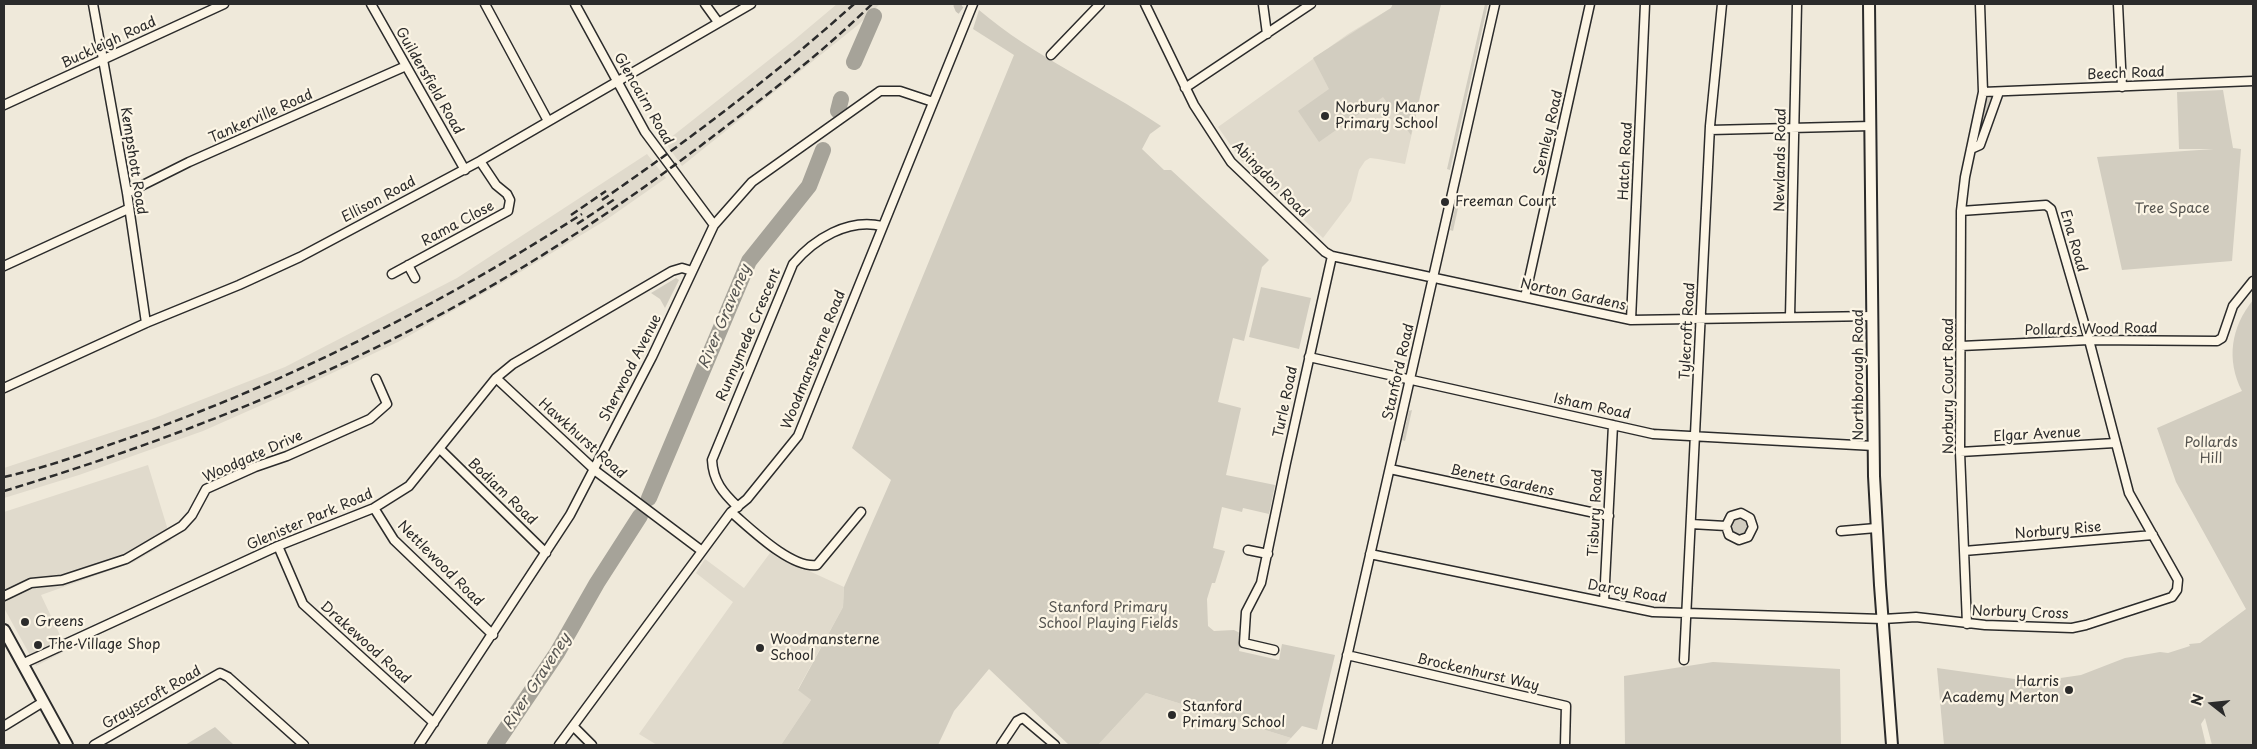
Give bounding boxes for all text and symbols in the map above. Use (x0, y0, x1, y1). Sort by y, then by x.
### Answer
street label: Buckleigh Road (59, 14, 159, 72)
street label: Guildersfield Road (391, 24, 467, 138)
street label: Glencairn Road (610, 50, 676, 148)
street label: Beech Road (2087, 64, 2165, 84)
street label: Tankerville Road (206, 87, 316, 147)
street label: Semley Road (1531, 89, 1567, 177)
place label: Norbury Manor Primary School (1335, 100, 1439, 132)
street label: Kempshott Road (116, 106, 150, 216)
street label: Newlands Road (1772, 108, 1790, 212)
marker: Norbury Manor Primary School (1319, 110, 1331, 122)
street label: Hatch Road (1616, 121, 1636, 201)
street label: Abingdon Road (1228, 138, 1312, 222)
street label: Ellison Road (339, 173, 419, 227)
place label: Freeman Court (1455, 194, 1556, 210)
marker: Freeman Court (1439, 196, 1451, 208)
street label: Rama Close (419, 198, 497, 250)
park label: Tree Space (2134, 201, 2210, 217)
street label: Ena Road (2056, 208, 2090, 274)
water label: River Graveney (695, 262, 755, 372)
street label: Runnymede Crescent (713, 266, 785, 404)
street label: Norton Gardens (1519, 276, 1627, 314)
street label: Tylecroft Road (1677, 282, 1699, 380)
street label: Woodmansterne Road (778, 288, 850, 432)
street label: Northborough Road (1851, 309, 1867, 441)
street label: Sherwood Avenue (597, 312, 665, 424)
street label: Norbury Court Road (1941, 318, 1957, 454)
street label: Pollards Wood Road (2024, 320, 2158, 340)
street label: Stanford Road (1380, 322, 1418, 422)
street label: Turle Road (1270, 365, 1302, 439)
street label: Isham Road (1552, 391, 1632, 423)
street label: Hawkhurst Road (535, 395, 629, 483)
street label: Elgar Avenue (1993, 424, 2081, 446)
street label: Woodgate Drive (201, 428, 305, 486)
park label: Pollards Hill (2184, 435, 2238, 468)
street label: Bodiam Road (464, 455, 540, 529)
street label: Benett Gardens (1449, 462, 1555, 500)
street label: Tisbury Road (1585, 469, 1607, 557)
street label: Glenister Park Road (244, 486, 376, 554)
street label: Nettlewood Road (394, 518, 486, 610)
street label: Norbury Rise (2014, 519, 2102, 543)
street label: Darcy Road (1586, 577, 1668, 607)
street label: Drakewood Road (316, 598, 414, 688)
park label: Stanford Primary School Playing Fields (1038, 600, 1178, 632)
street label: Norbury Cross (1971, 603, 2069, 623)
place label: Greens (35, 614, 84, 630)
marker: Greens (19, 616, 31, 628)
water label: River Graveney (499, 630, 575, 734)
place label: Woodmansterne School (770, 632, 880, 664)
place label: The Village Shop (48, 637, 160, 653)
marker: The Village Shop (32, 639, 44, 651)
marker: Woodmansterne School (754, 642, 766, 654)
street label: Brockenhurst Way (1415, 651, 1541, 695)
street label: Grayscroft Road (100, 663, 204, 733)
place label: Harris Academy Merton (1942, 674, 2059, 706)
north arrow (2187, 679, 2237, 729)
marker: Harris Academy Merton (2063, 684, 2075, 696)
text: N (2185, 692, 2209, 708)
place label: Stanford Primary School (1182, 699, 1285, 732)
marker: Stanford Primary School (1166, 709, 1178, 721)

